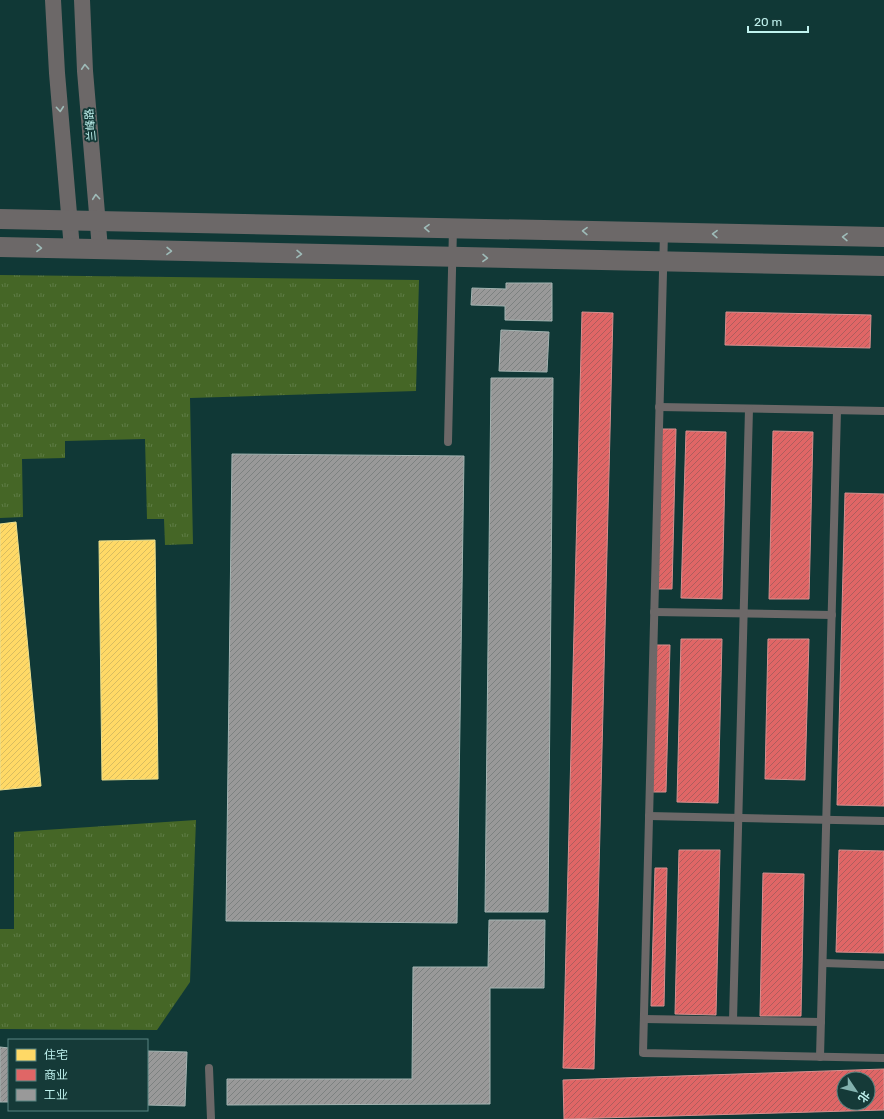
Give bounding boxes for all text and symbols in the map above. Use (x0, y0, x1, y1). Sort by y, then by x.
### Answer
scale bar (748, 8, 808, 34)
text: 20 m (754, 15, 782, 29)
one-way arrow (81, 64, 89, 70)
one-way arrow (56, 106, 65, 112)
street label: 兰峰路 (83, 108, 98, 142)
one-way arrow (91, 194, 100, 200)
one-way arrow (424, 224, 430, 232)
one-way arrow (582, 227, 588, 235)
one-way arrow (712, 230, 718, 238)
one-way arrow (842, 232, 848, 241)
one-way arrow (36, 244, 42, 252)
one-way arrow (166, 247, 172, 255)
one-way arrow (296, 249, 302, 258)
one-way arrow (482, 253, 488, 262)
legend (8, 1039, 148, 1111)
text: 住宅 (44, 1048, 68, 1062)
text: 商业 (44, 1068, 68, 1082)
north arrow (836, 1071, 876, 1111)
text: 工业 (44, 1088, 68, 1102)
text: 北 (855, 1088, 872, 1105)

